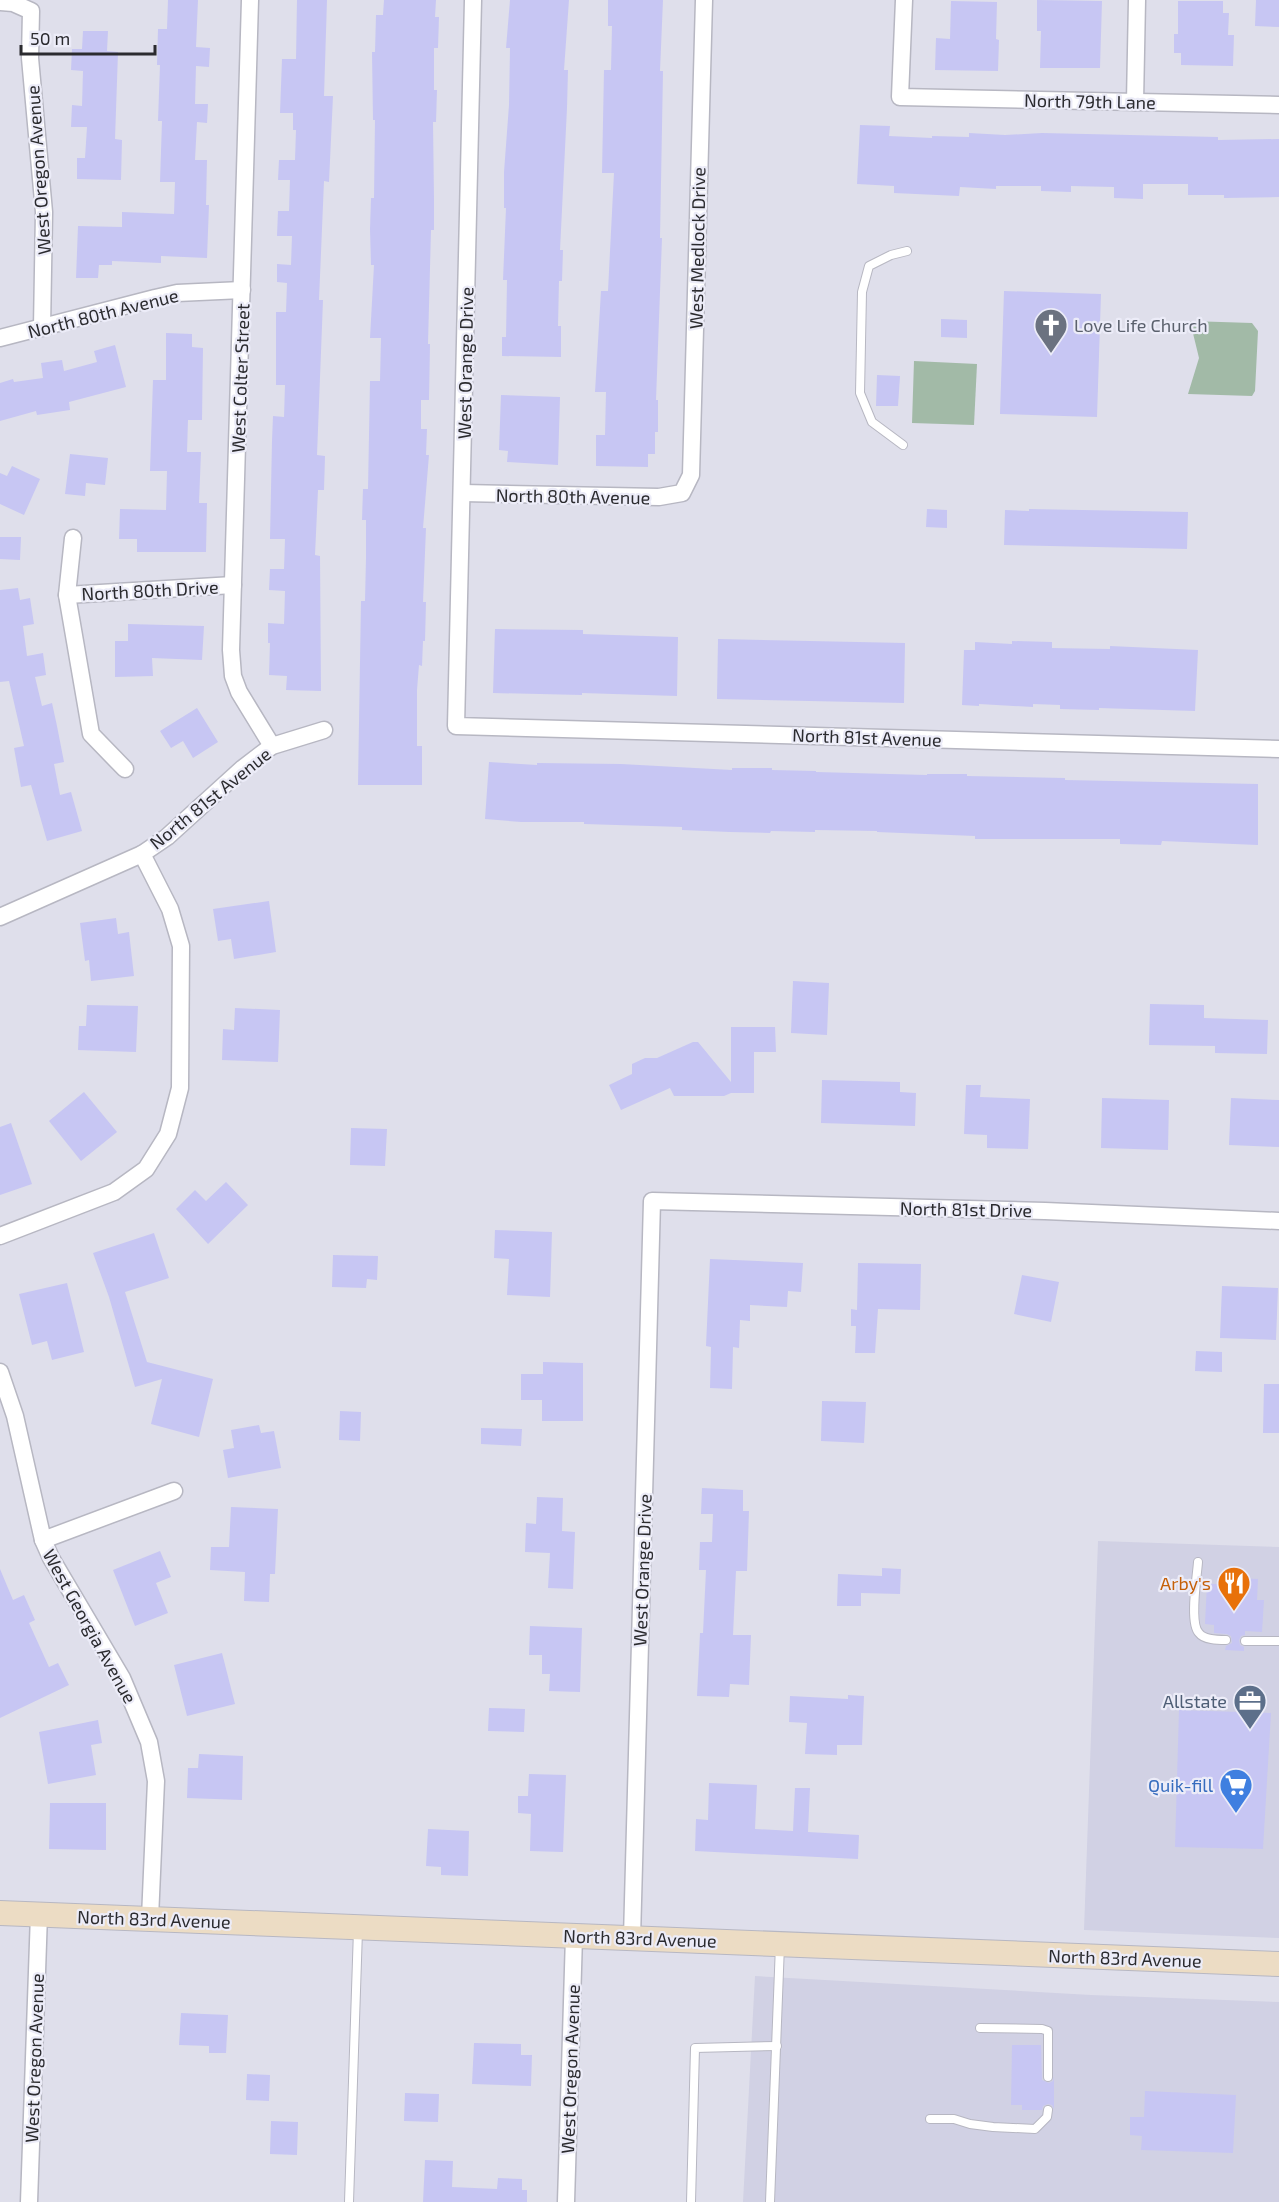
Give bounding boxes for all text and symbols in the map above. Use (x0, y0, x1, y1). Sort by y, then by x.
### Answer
scale bar (21, 18, 154, 56)
text: 50 m (30, 27, 70, 49)
street label: West Oregon Avenue (21, 85, 55, 255)
street label: North 79th Lane (1024, 89, 1156, 113)
street label: West Medlock Drive (685, 167, 709, 329)
street label: North 80th Avenue (25, 284, 181, 342)
street label: West Orange Drive (453, 287, 477, 439)
street label: West Colter Street (226, 303, 254, 453)
church icon: Love Life Church (1033, 307, 1069, 354)
place label: Love Life Church (1074, 314, 1208, 336)
street label: North 80th Avenue (496, 484, 650, 508)
street label: North 80th Drive (81, 575, 219, 605)
street label: North 81st Avenue (792, 723, 942, 751)
street label: North 81st Avenue (145, 742, 275, 854)
street label: North 81st Drive (900, 1197, 1032, 1221)
street label: West Orange Drive (628, 1493, 656, 1647)
street label: West Georgia Avenue (38, 1545, 142, 1707)
restaurant icon: Arby's (1216, 1565, 1252, 1612)
place label: Arby's (1160, 1572, 1211, 1594)
office icon: Allstate (1232, 1683, 1268, 1730)
place label: Allstate (1163, 1690, 1227, 1712)
supermarket icon: Quik-fill (1218, 1767, 1254, 1814)
place label: Quik-fill (1148, 1774, 1214, 1796)
street label: North 83rd Avenue (77, 1905, 231, 1933)
street label: North 83rd Avenue (563, 1924, 717, 1952)
street label: North 83rd Avenue (1048, 1944, 1202, 1972)
street label: West Oregon Avenue (20, 1973, 48, 2143)
street label: West Oregon Avenue (556, 1984, 584, 2154)

